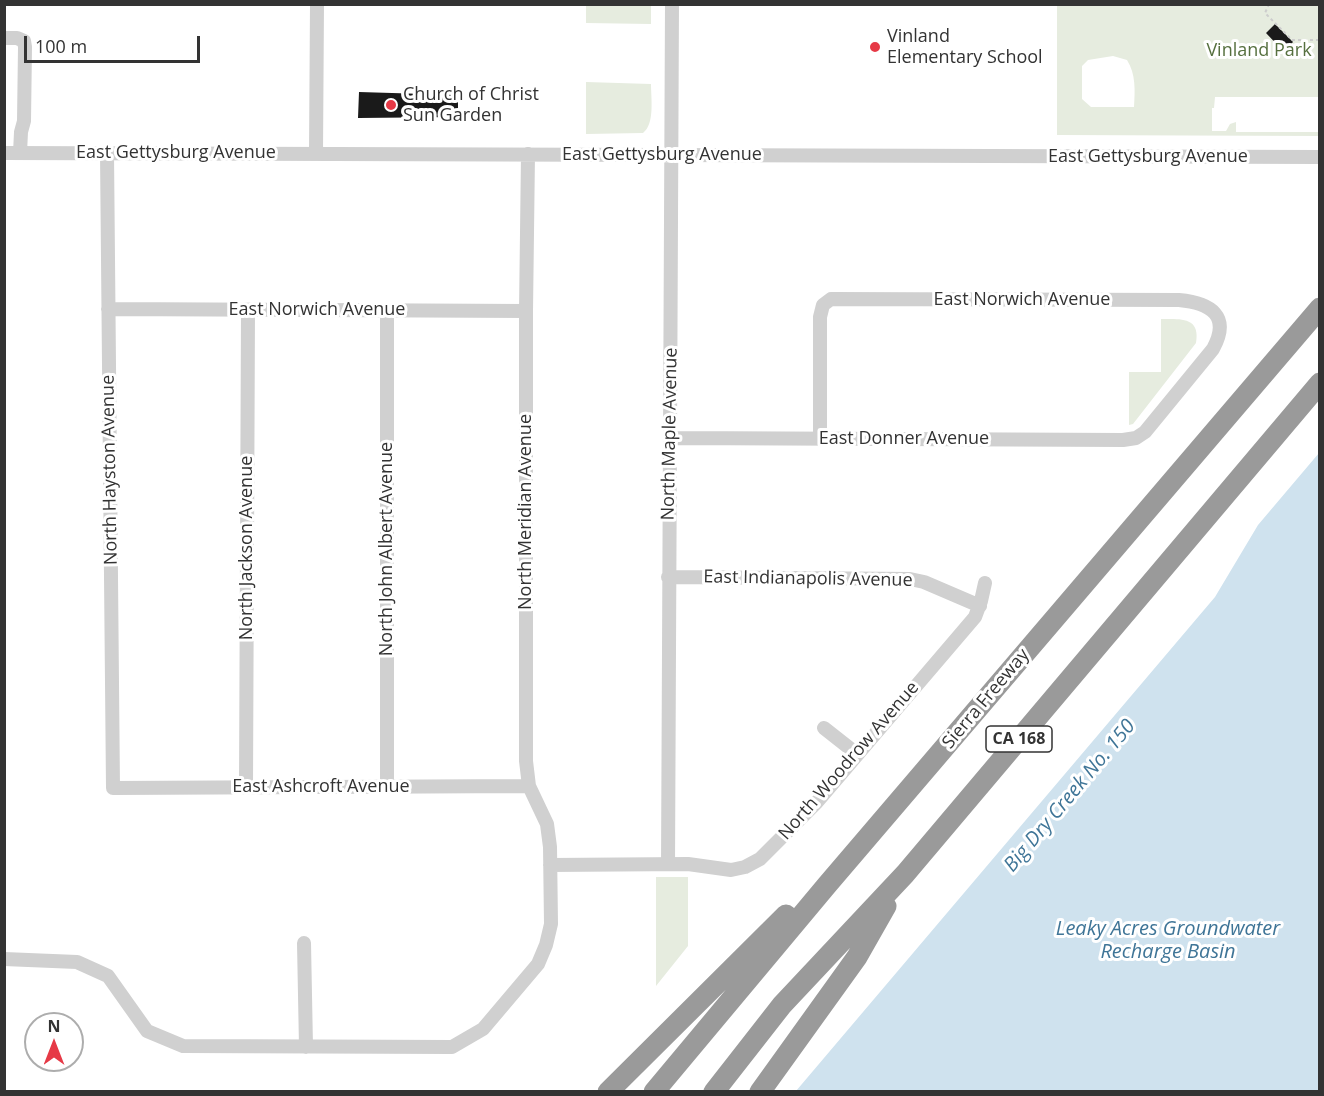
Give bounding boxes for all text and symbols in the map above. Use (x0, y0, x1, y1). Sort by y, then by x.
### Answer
scale bar (27, 24, 202, 62)
place label: Vinland Elementary School (887, 26, 1043, 68)
text: 100 m (35, 34, 87, 58)
marker: Vinland Elementary School (868, 40, 882, 54)
park label: Vinland Park (1206, 40, 1312, 62)
place label: Church of Christ Sun Garden (403, 84, 539, 127)
marker: Church of Christ Sun Garden (384, 98, 398, 112)
street label: East Gettysburg Avenue (76, 142, 276, 164)
street label: East Gettysburg Avenue (562, 144, 762, 166)
street label: East Gettysburg Avenue (1048, 146, 1248, 168)
street label: East Norwich Avenue (934, 289, 1110, 311)
street label: East Norwich Avenue (229, 299, 405, 321)
street label: North Maple Avenue (658, 347, 682, 521)
street label: North Hayston Avenue (98, 375, 122, 565)
street label: North Meridian Avenue (515, 414, 537, 610)
street label: East Donner Avenue (819, 428, 989, 450)
street label: North John Albert Avenue (376, 442, 398, 656)
street label: North Jackson Avenue (236, 456, 258, 640)
street label: East Indianapolis Avenue (703, 566, 913, 592)
street label: Sierra Freeway (938, 645, 1034, 753)
street label: North Woodrow Avenue (774, 677, 924, 845)
water label: Big Dry Creek No. 150 (999, 715, 1141, 877)
road number: CA 168 (986, 726, 1052, 752)
street label: East Ashcroft Avenue (232, 776, 410, 798)
water label: Leaky Acres Groundwater Recharge Basin (1056, 917, 1280, 964)
north arrow (24, 1012, 84, 1072)
text: N (47, 1015, 61, 1037)

